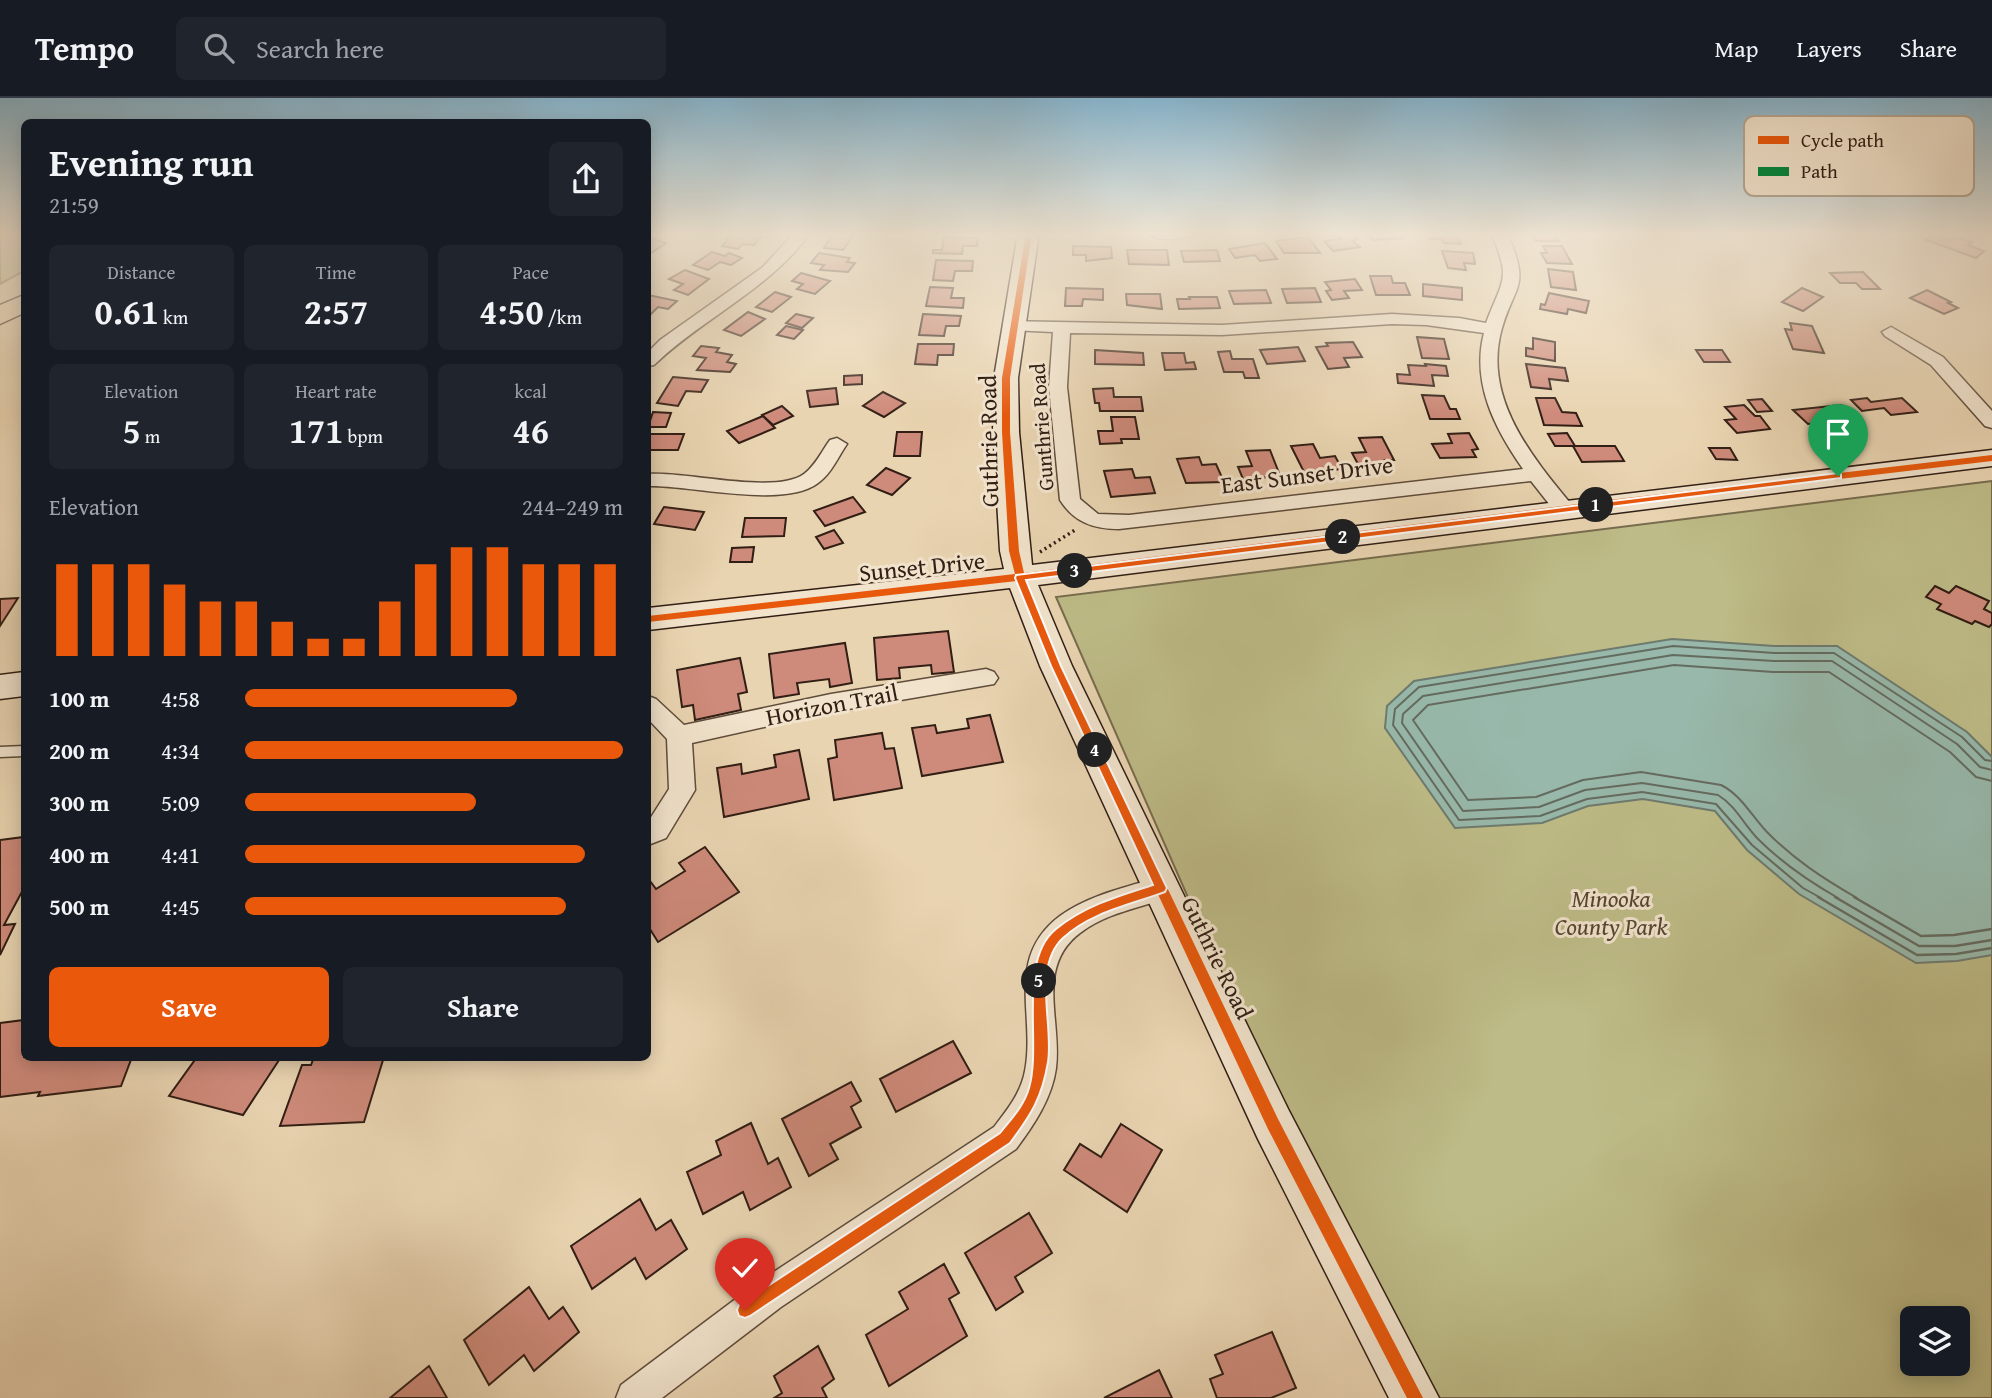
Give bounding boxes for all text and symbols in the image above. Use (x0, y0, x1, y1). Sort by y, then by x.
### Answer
search box (176, 17, 666, 80)
text: Tempo (35, 24, 134, 72)
icon: search (200, 29, 238, 67)
text: Search here (256, 29, 384, 68)
text: Map (1715, 31, 1758, 66)
text: Layers (1796, 31, 1862, 66)
text: Share (1900, 31, 1957, 66)
legend (1744, 116, 1974, 196)
text: Cycle path (1801, 126, 1884, 154)
text: Evening run (49, 134, 253, 190)
button: share (549, 142, 623, 216)
text: Path (1801, 157, 1838, 185)
text: 21:59 (49, 188, 99, 221)
text: Distance (107, 258, 175, 286)
text: Time (316, 258, 356, 286)
text: Pace (512, 258, 549, 286)
text: 0.61 (95, 286, 159, 337)
text: 2:57 (304, 286, 368, 337)
text: 4:50 (479, 286, 544, 337)
text: km (159, 303, 188, 331)
text: /km (544, 303, 582, 331)
street label: Gunthrie Road (1022, 361, 1061, 492)
street label: Guthrie Road (970, 374, 1007, 508)
text: Elevation (104, 377, 179, 405)
text: Heart rate (295, 377, 377, 405)
text: kcal (514, 377, 547, 405)
pin (1808, 404, 1868, 476)
text: 5 (122, 405, 141, 456)
text: 171 (289, 405, 343, 456)
text: 46 (513, 405, 549, 456)
icon: arrive (1819, 415, 1857, 453)
text: m (141, 422, 160, 450)
text: bpm (343, 422, 383, 450)
street label: East Sunset Drive (1219, 447, 1395, 502)
pin: 1 (1578, 488, 1614, 522)
text: Elevation (49, 490, 139, 523)
text: 244–249 m (522, 490, 623, 523)
text: 1 (1591, 490, 1600, 518)
pin: 2 (1326, 520, 1360, 555)
text: 2 (1338, 522, 1347, 550)
street label: Sunset Drive (857, 542, 987, 591)
pin: 3 (1058, 554, 1092, 588)
text: 3 (1070, 556, 1079, 584)
street label: Horizon Trail (763, 674, 901, 734)
text: 100 m (49, 682, 110, 715)
text: 4:58 (161, 682, 200, 715)
pin: 4 (1078, 732, 1112, 768)
text: 200 m (49, 734, 110, 767)
text: 4:34 (161, 734, 200, 767)
text: 4 (1090, 735, 1099, 763)
text: 300 m (49, 786, 110, 819)
text: 5:09 (161, 786, 200, 819)
text: 400 m (49, 838, 110, 871)
text: 4:41 (161, 838, 200, 871)
park label: Minooka County Park (1555, 881, 1667, 944)
text: 500 m (49, 890, 110, 923)
text: 4:45 (161, 890, 200, 923)
street label: Guthrie Road (1173, 891, 1262, 1025)
pin: 5 (1021, 964, 1056, 998)
text: 5 (1034, 966, 1043, 994)
button: Save (49, 967, 329, 1047)
button: Share (343, 967, 623, 1047)
pin (715, 1238, 775, 1310)
icon: check (726, 1249, 764, 1287)
map controls (1900, 1306, 1970, 1376)
button: layers (1900, 1306, 1970, 1376)

